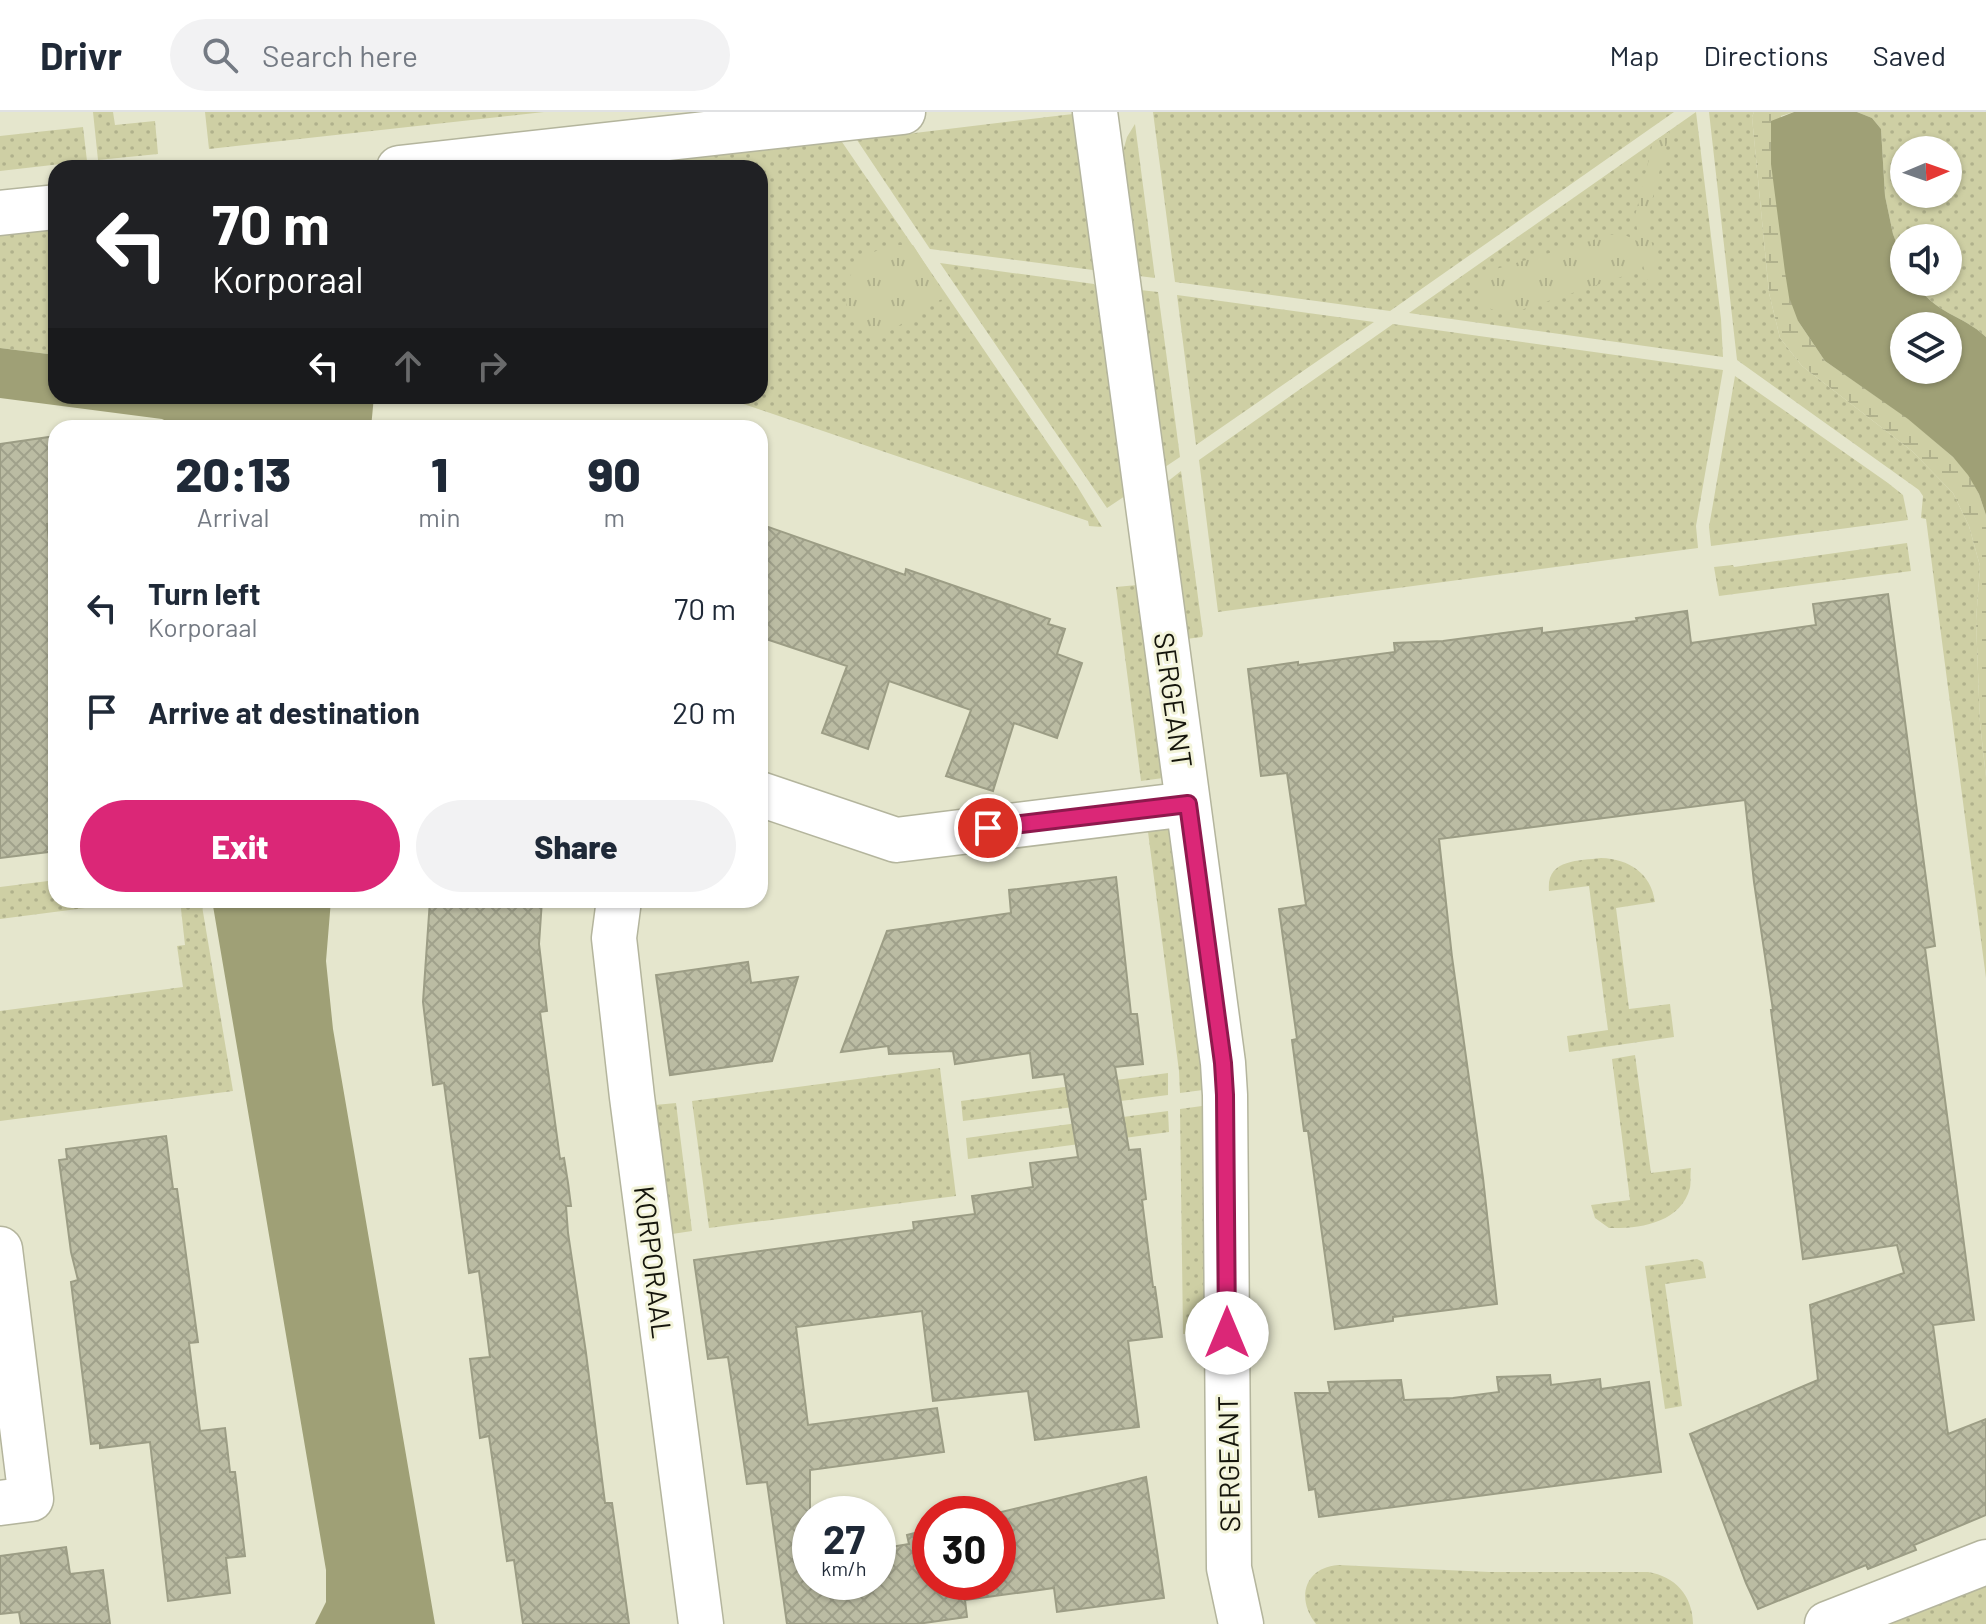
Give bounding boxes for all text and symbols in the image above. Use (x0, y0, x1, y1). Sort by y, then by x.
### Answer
search box (170, 19, 730, 91)
text: Drivr (40, 32, 122, 78)
icon: search (198, 33, 242, 77)
text: Search here (262, 37, 418, 73)
text: Map (1610, 38, 1659, 72)
text: Directions (1703, 38, 1829, 72)
text: Saved (1873, 38, 1946, 72)
north arrow (1890, 136, 1962, 208)
map controls (1890, 136, 1962, 384)
text: 70 m (212, 189, 330, 256)
icon: left (80, 192, 184, 296)
button: sound (1890, 224, 1962, 296)
text: Korporaal (212, 257, 364, 300)
button: layers (1890, 312, 1962, 384)
icon: left (302, 344, 346, 388)
icon: ahead (386, 344, 430, 388)
icon: right (470, 344, 514, 388)
text: 20:13 (175, 444, 291, 502)
text: 1 (431, 444, 448, 502)
text: 90 (588, 444, 641, 502)
text: Arrival (197, 501, 270, 532)
text: min (418, 501, 461, 532)
text: m (604, 501, 625, 532)
text: Turn left (148, 575, 261, 611)
icon: left (80, 586, 124, 630)
text: 70 m (674, 590, 736, 626)
text: Korporaal (148, 611, 257, 642)
street label: SERGEANT (1148, 630, 1200, 770)
icon: arrive (80, 690, 124, 734)
text: Arrive at destination (148, 694, 420, 730)
text: 20 m (672, 694, 736, 730)
pin (954, 794, 1022, 862)
button: Exit (80, 800, 400, 892)
button: Share (416, 800, 736, 892)
icon: arrive (966, 806, 1010, 850)
street label: KORPORAAL (628, 1184, 680, 1340)
position arrow (1185, 1291, 1269, 1375)
street label: SERGEANT (1210, 1396, 1246, 1532)
speed limit sign: 30 (912, 1496, 1016, 1600)
text: 27 (823, 1514, 865, 1562)
text: km/h (821, 1556, 867, 1580)

